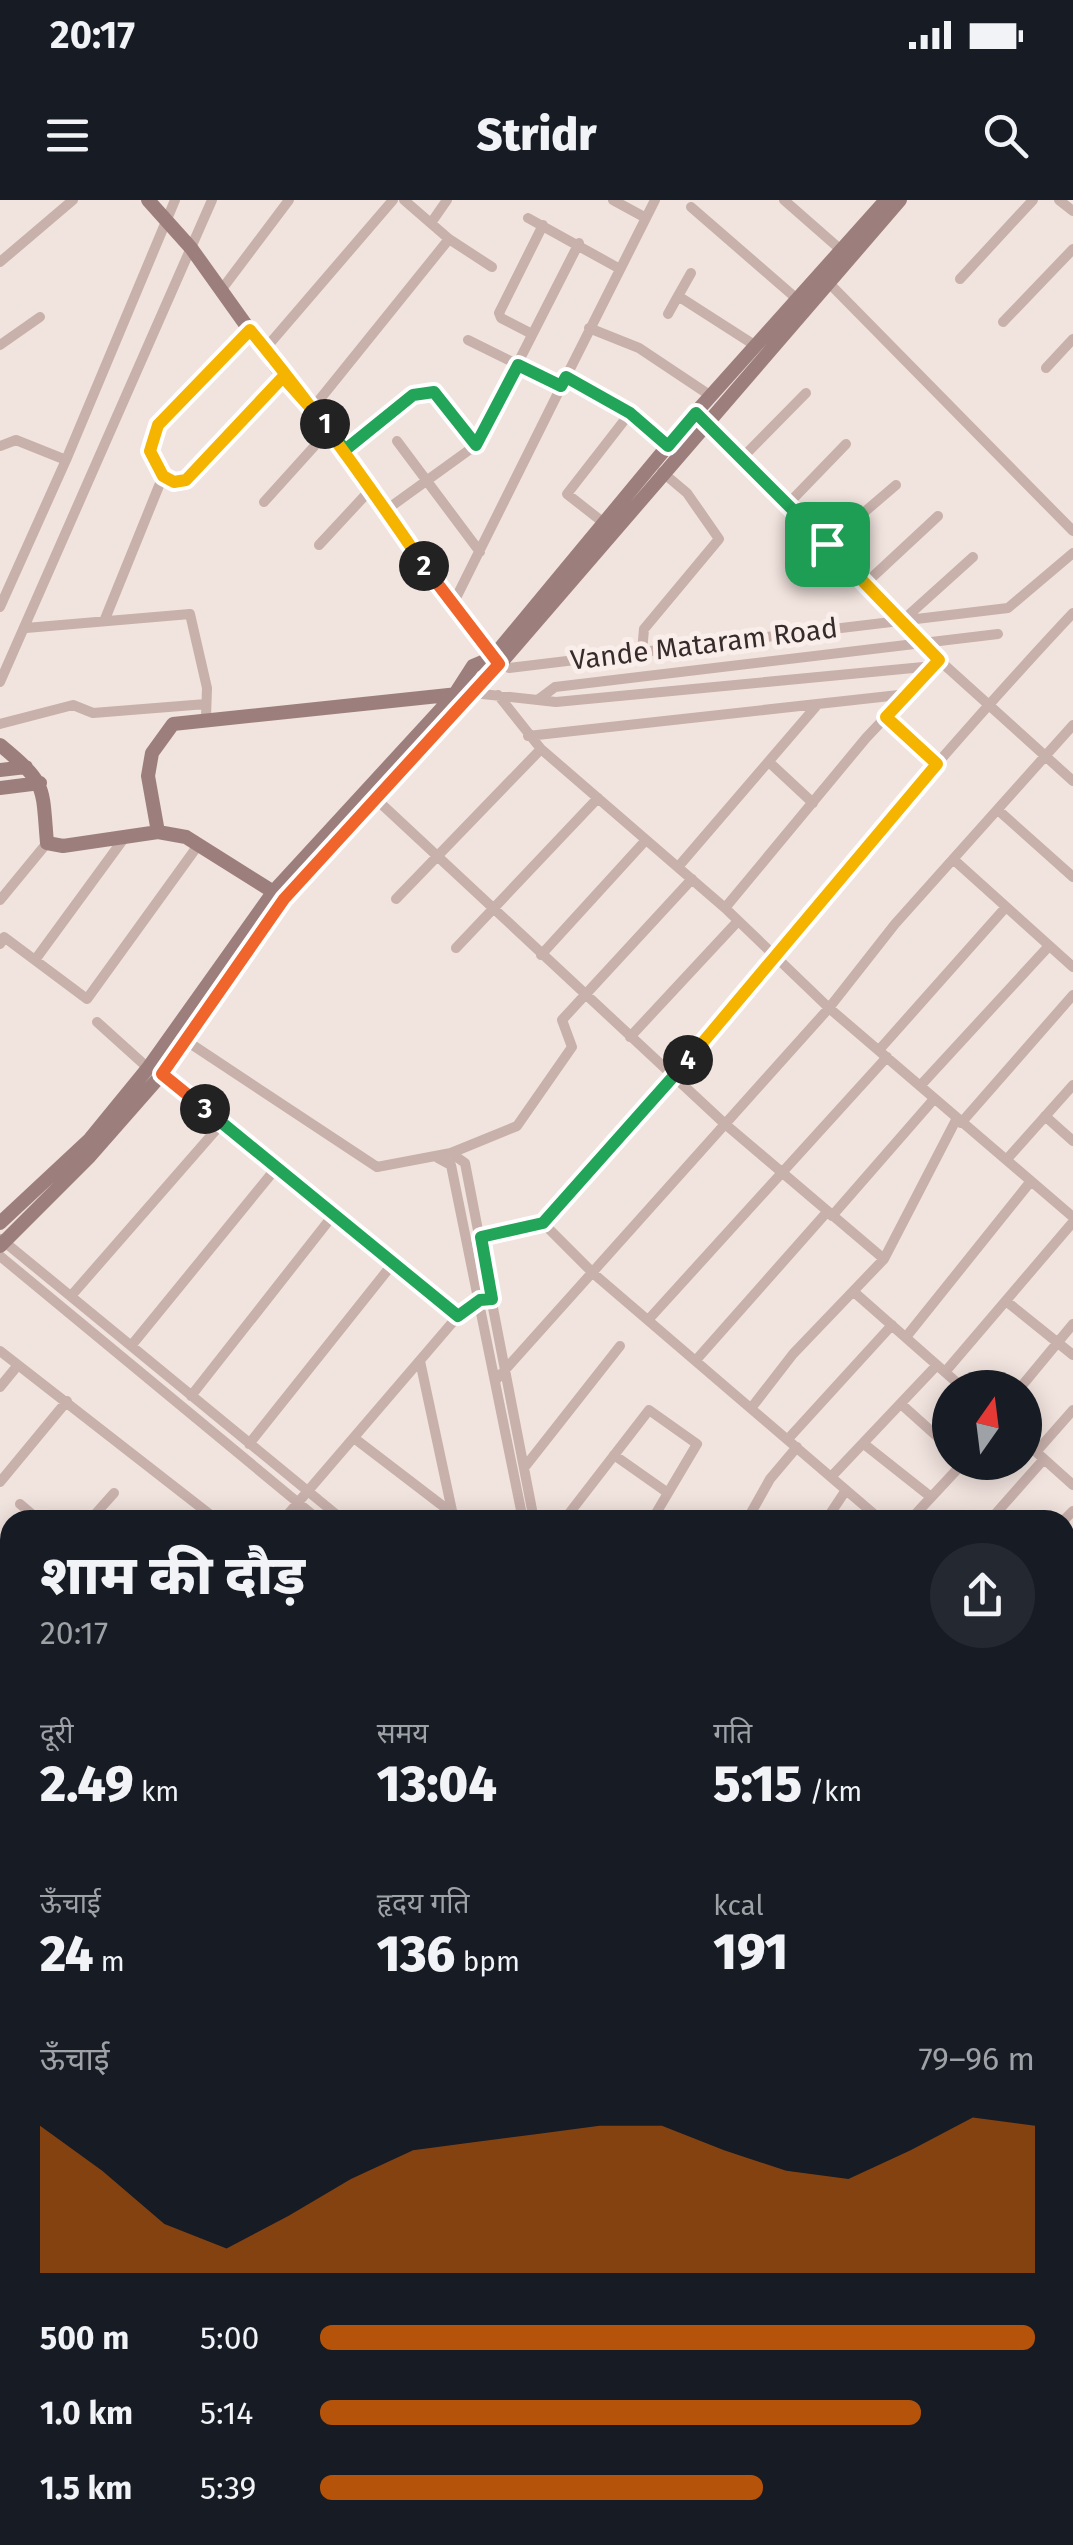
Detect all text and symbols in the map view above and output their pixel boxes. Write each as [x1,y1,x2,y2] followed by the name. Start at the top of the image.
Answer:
[50,12,135,58] text: 20:17
[40,108,95,163] icon: menu
[477,108,596,162] text: Stridr
[978,108,1033,163] icon: search
[300,399,350,449] pin: 1
[319,407,332,440] text: 1
[785,502,870,587] pin
[800,517,855,572] icon: arrive
[399,541,449,591] pin: 2
[417,549,431,582] text: 2
[569,611,839,677] street label: Vande Mataram Road
[663,1035,713,1085] pin: 4
[680,1043,696,1076] text: 4
[180,1084,230,1134] pin: 3
[198,1092,212,1125] text: 3
[932,1370,1042,1480] north arrow
[932,1370,1042,1480] map controls
[40,1543,305,1609] text: शाम की दौड़
[930,1543,1035,1648] button: share
[40,1614,108,1652] text: 20:17
[40,1717,74,1750] text: दूरी
[377,1717,429,1750] text: समय
[713,1717,752,1750] text: गति
[40,1754,134,1814] text: 2.49
[377,1754,497,1814] text: 13:04
[713,1754,802,1814] text: 5:15
[134,1775,179,1808] text: km
[802,1775,862,1808] text: /km
[40,1887,101,1920] text: ऊँचाई
[377,1887,470,1920] text: हृदय गति
[713,1889,764,1922] text: kcal
[713,1922,788,1982] text: 191
[40,1924,93,1984] text: 24
[377,1924,455,1984] text: 136
[93,1945,125,1978] text: m
[455,1945,520,1978] text: bpm
[40,2040,109,2078] text: ऊँचाई
[918,2040,1035,2078] text: 79–96 m
[40,2319,129,2357] text: 500 m
[200,2319,259,2357] text: 5:00
[40,2394,133,2432] text: 1.0 km
[200,2394,253,2432] text: 5:14
[40,2469,132,2507] text: 1.5 km
[200,2469,256,2507] text: 5:39

